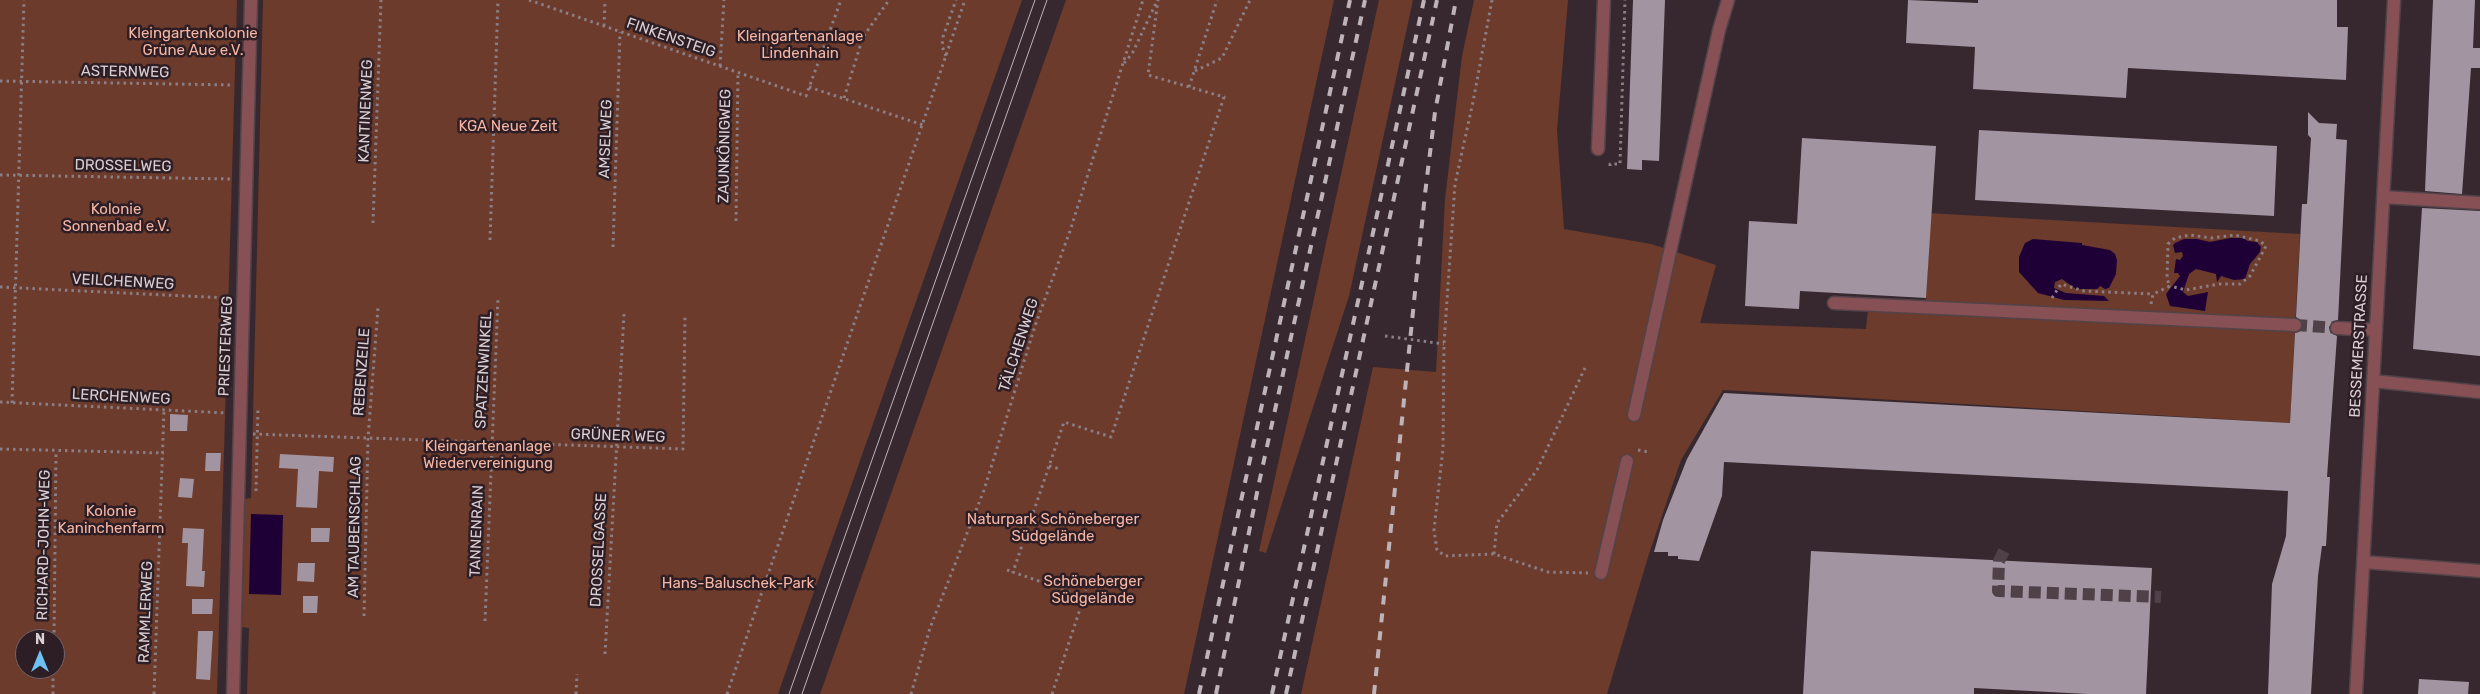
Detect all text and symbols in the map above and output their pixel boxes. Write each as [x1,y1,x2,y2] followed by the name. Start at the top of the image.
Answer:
[624,14,718,62] street label: FINKENSTEIG
[128,25,258,60] park label: Kleingartenkolonie Grüne Aue e.V.
[737,28,863,63] park label: Kleingartenanlage Lindenhain
[355,59,377,163] street label: KANTINENWEG
[81,62,169,82] street label: ASTERNWEG
[715,89,735,203] street label: ZAUNKÖNIGWEG
[596,99,616,179] street label: AMSELWEG
[459,118,557,136] park label: KGA Neue Zeit
[74,156,172,176] street label: DROSSELWEG
[62,201,170,236] park label: Kolonie Sonnenbad e.V.
[71,270,175,294] street label: VEILCHENWEG
[2346,274,2372,418] street label: BESSEMERSTRASSE
[215,295,237,397] street label: PRIESTERWEG
[995,296,1043,394] street label: TÄLCHENWEG
[472,311,496,429] street label: SPATZENWINKEL
[350,327,374,417] street label: REBENZEILE
[71,385,171,409] street label: LERCHENWEG
[570,425,666,447] street label: GRÜNER WEG
[423,438,553,473] park label: Kleingartenanlage Wiedervereinigung
[345,456,365,598] street label: AM TAUBENSCHLAG
[34,469,54,621] street label: RICHARD-JOHN-WEG
[466,485,488,577] street label: TANNENRAIN
[587,493,611,607] street label: DROSSELGASSE
[58,503,164,538] park label: Kolonie Kaninchenfarm
[967,511,1139,546] park label: Naturpark Schöneberger Südgelände
[135,561,157,663] street label: RAMMLERWEG
[1044,573,1142,608] park label: Schöneberger Südgelände
[662,575,814,593] park label: Hans-Baluschek-Park
[15,629,65,679] north arrow
[35,631,45,648] text: N

